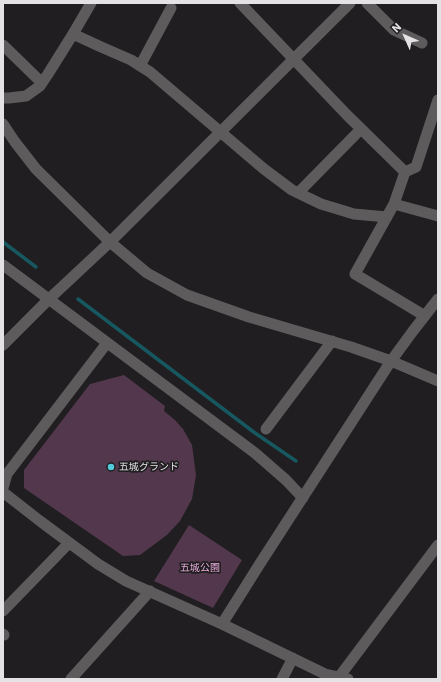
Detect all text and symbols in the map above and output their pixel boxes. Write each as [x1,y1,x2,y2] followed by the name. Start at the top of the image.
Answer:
[385,16,425,56] north arrow
[389,20,404,35] text: N
[119,461,179,473] place label: 五城グランド
[106,462,116,472] marker: 五城グランド
[180,562,220,574] park label: 五城公園

